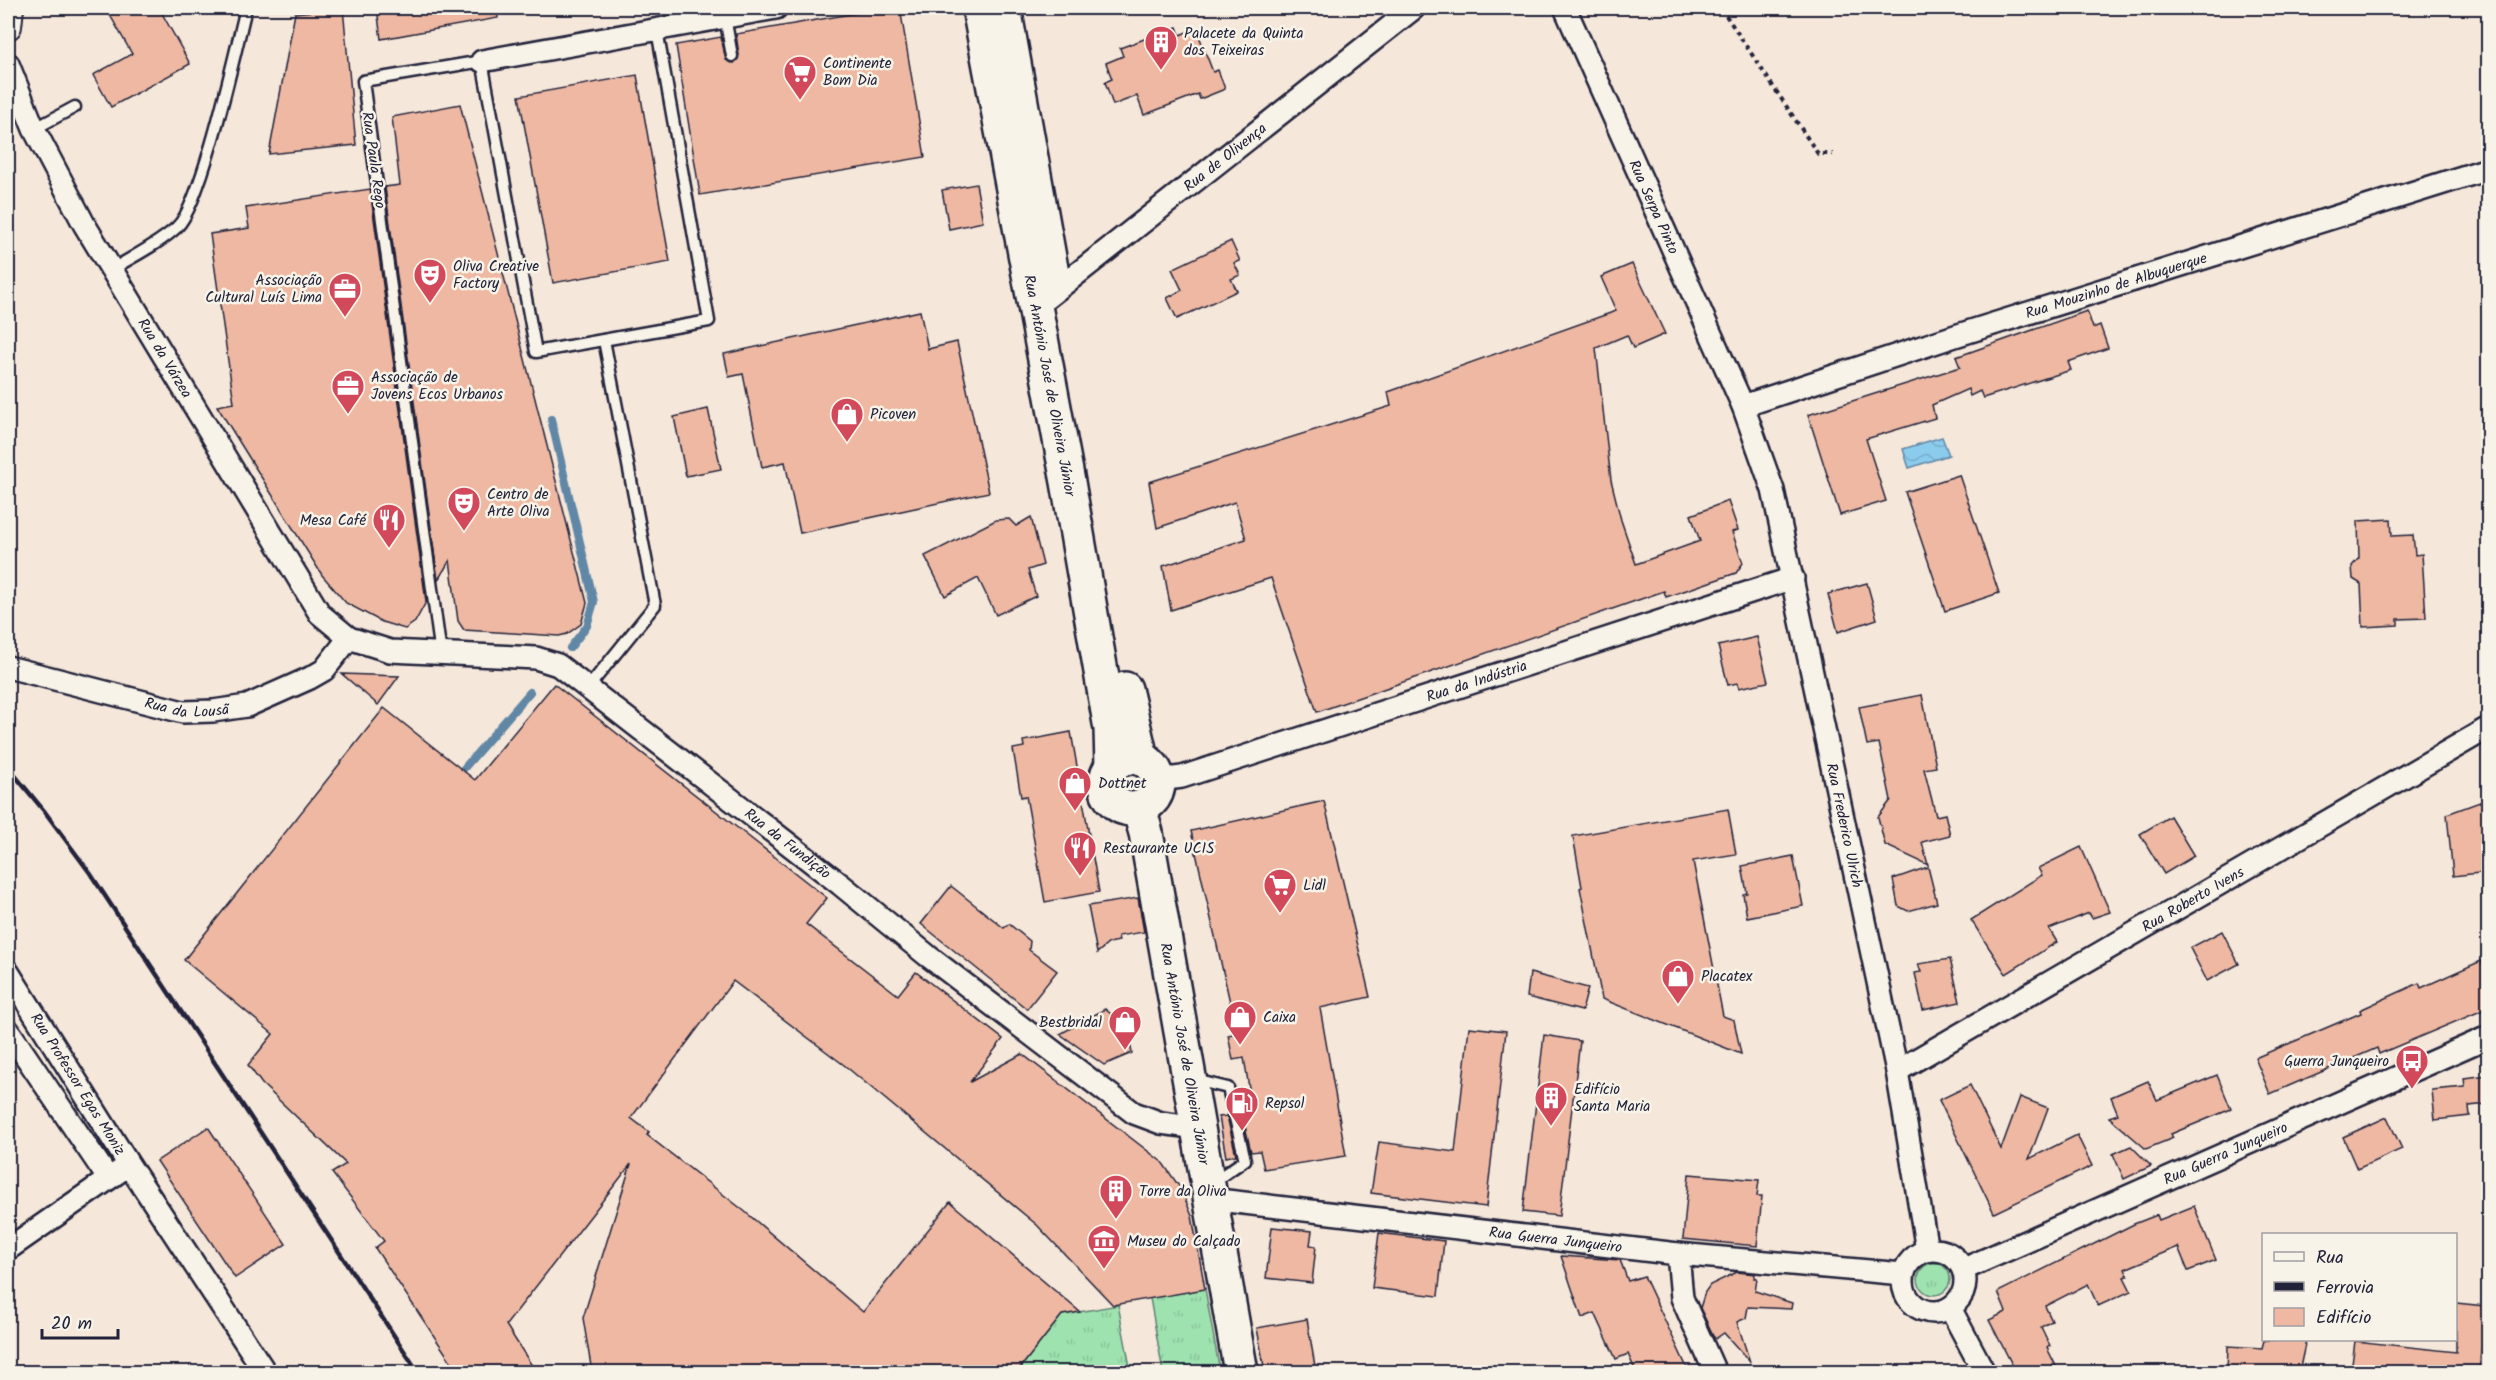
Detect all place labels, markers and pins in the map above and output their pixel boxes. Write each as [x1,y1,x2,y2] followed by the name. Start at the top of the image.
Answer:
[1184,22,1304,63] place label: Palacete da Quinta dos Teixeiras
[1143,24,1179,71] building icon: Palacete da Quinta dos Teixeiras
[823,52,892,93] place label: Continente Bom Dia
[782,54,818,101] supermarket icon: Continente Bom Dia
[453,255,539,296] place label: Oliva Creative Factory
[412,257,448,304] theatre icon: Oliva Creative Factory
[205,269,322,310] place label: Associação Cultural Luís Lima
[327,271,363,318] office icon: Associação Cultural Luís Lima
[371,366,504,407] place label: Associação de Jovens Ecos Urbanos
[330,368,366,415] office icon: Associação de Jovens Ecos Urbanos
[829,396,865,443] shop icon: Picoven
[870,403,916,427] place label: Picoven
[487,483,549,524] place label: Centro de Arte Oliva
[446,485,482,532] theatre icon: Centro de Arte Oliva
[371,502,407,549] restaurant icon: Mesa Café
[300,509,367,533] place label: Mesa Café
[1057,765,1093,812] shop icon: Dottnet
[1098,772,1147,796] place label: Dottnet
[1062,830,1098,877] restaurant icon: Restaurante UCIS
[1103,837,1214,861] place label: Restaurante UCIS
[1262,867,1298,914] supermarket icon: Lidl
[1303,874,1326,898] place label: Lidl
[1660,958,1696,1005] shop icon: Placatex
[1701,965,1753,989] place label: Placatex
[1222,999,1258,1046] shop icon: Caixa
[1107,1004,1143,1051] shop icon: Bestbridal
[1263,1006,1296,1030] place label: Caixa
[1039,1011,1102,1035] place label: Bestbridal
[2394,1043,2430,1090] bus stop icon: Guerra Junqueiro
[2284,1050,2389,1074] place label: Guerra Junqueiro
[1574,1078,1650,1119] place label: Edifício Santa Maria
[1533,1080,1569,1127] building icon: Edifício Santa Maria
[1224,1085,1260,1132] fuel station icon: Repsol
[1265,1092,1305,1116] place label: Repsol
[1098,1173,1134,1220] building icon: Torre da Oliva
[1139,1180,1227,1204] place label: Torre da Oliva
[1086,1223,1122,1270] museum icon: Museu do Calçado
[1127,1230,1241,1254] place label: Museu do Calçado

